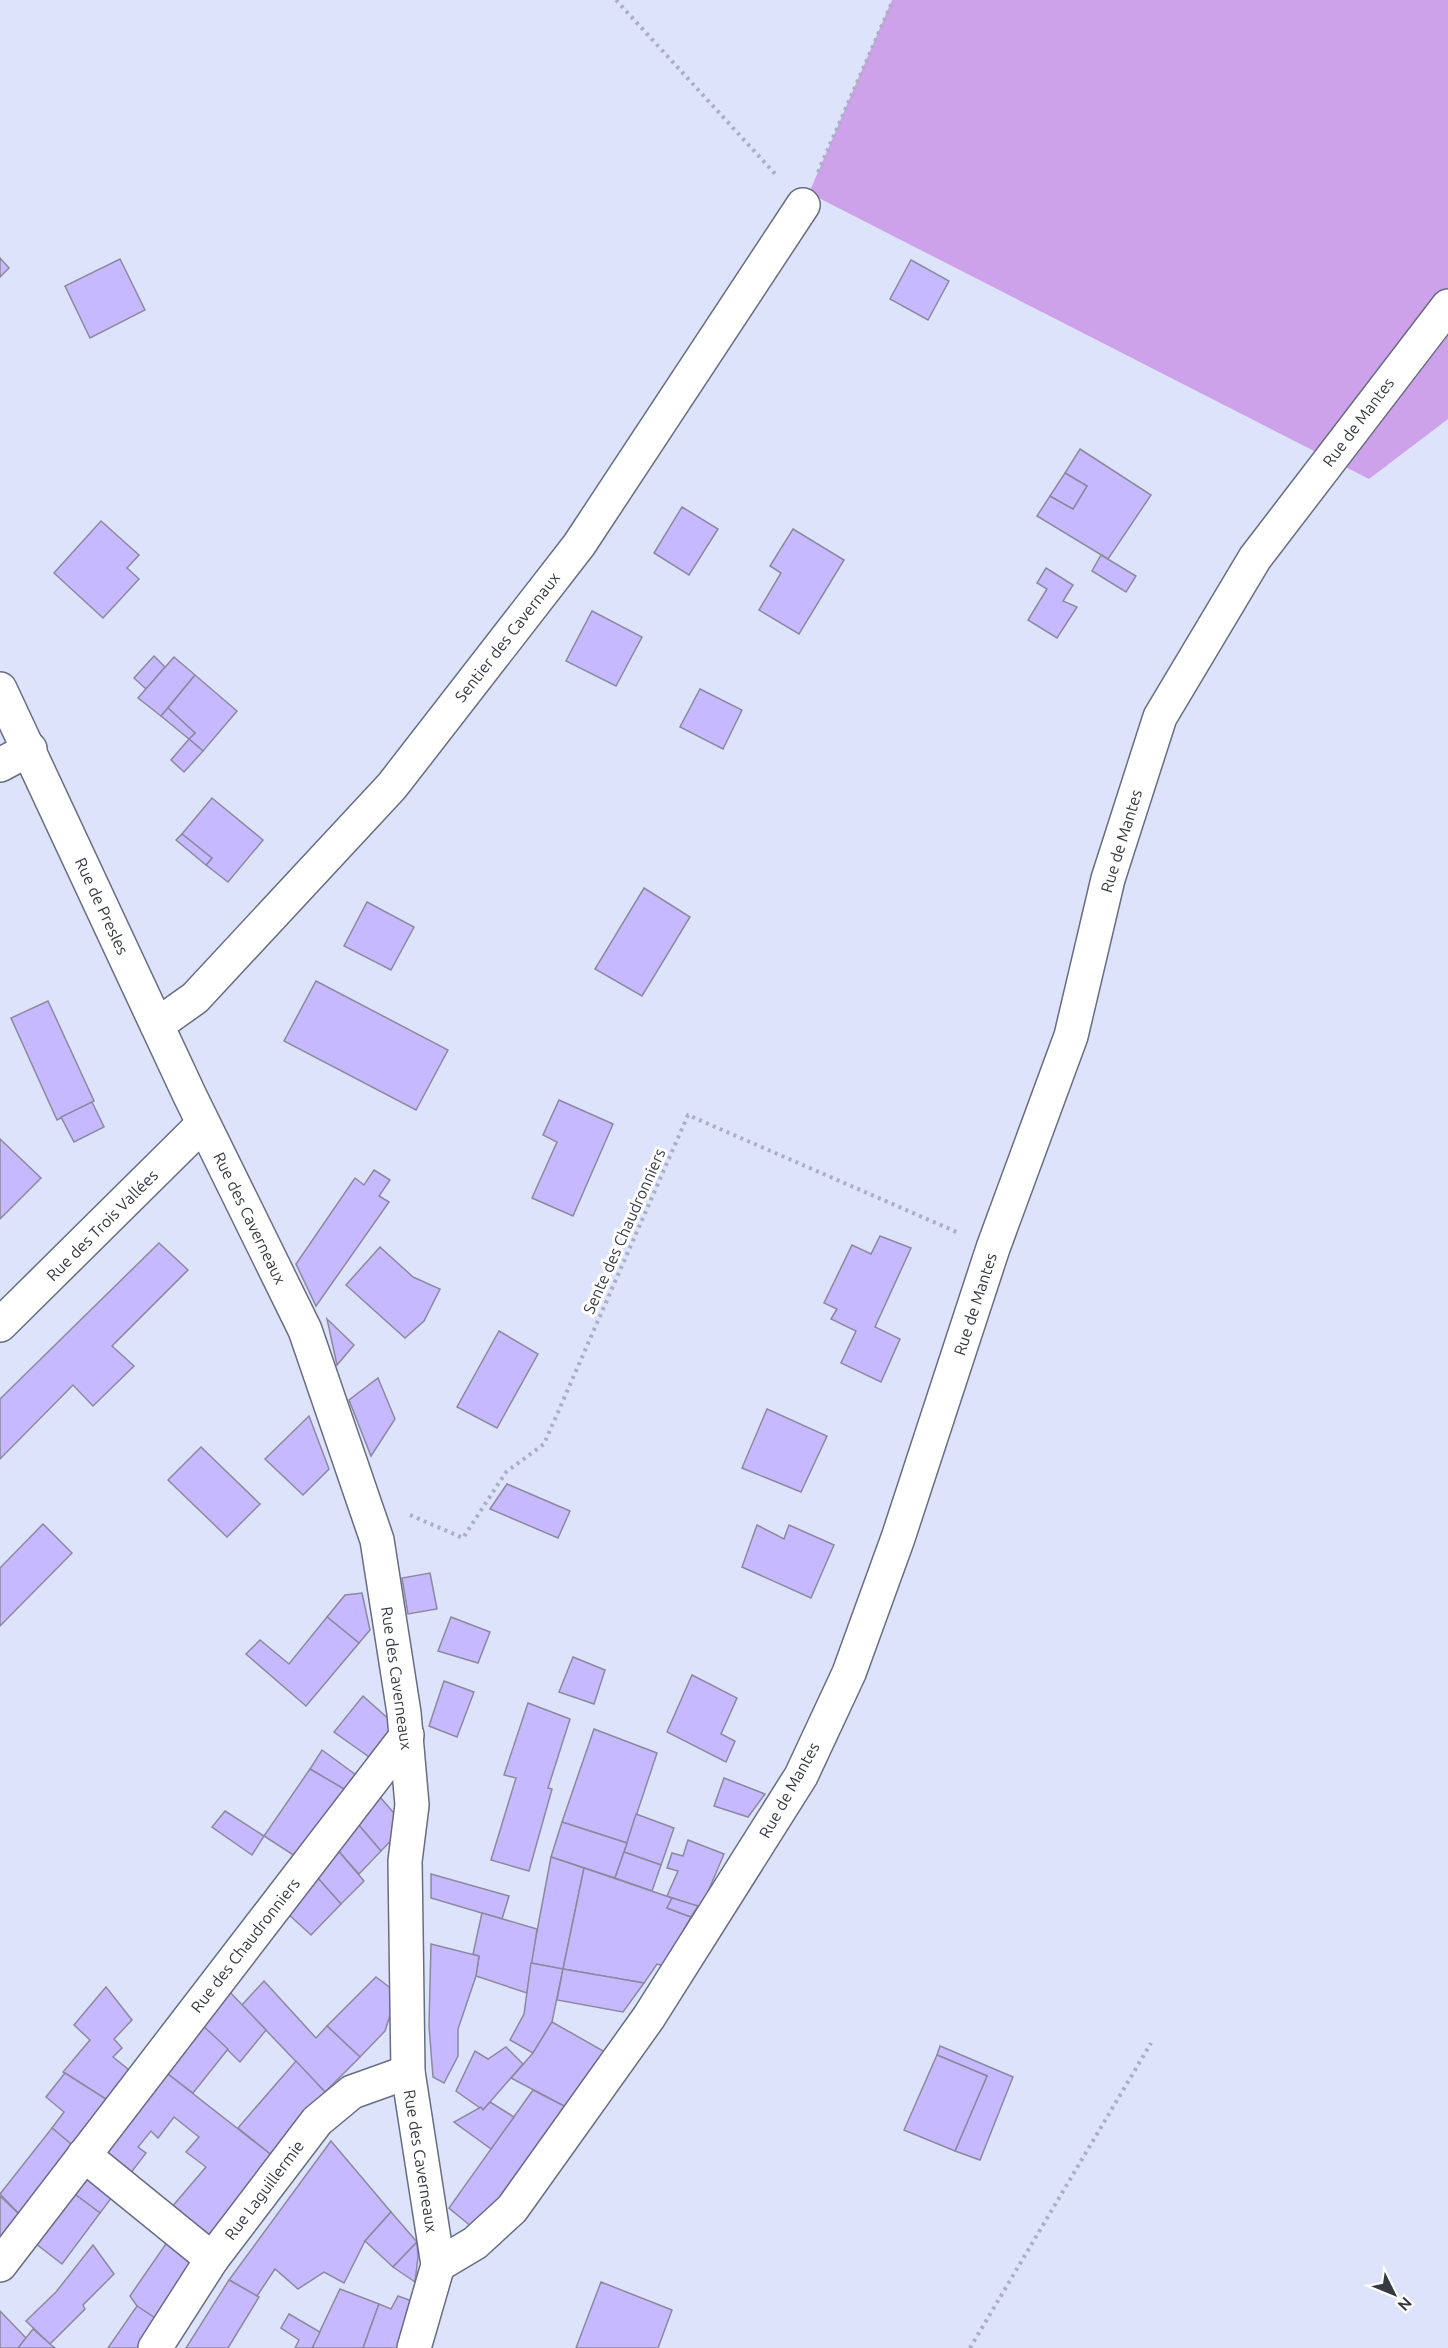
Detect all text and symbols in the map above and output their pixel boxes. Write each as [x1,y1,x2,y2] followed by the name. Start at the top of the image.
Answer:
[1319,374,1397,470] street label: Rue de Mantes
[451,569,563,705] street label: Sentier des Cavernaux
[1097,787,1145,895] street label: Rue de Mantes
[72,855,132,957] street label: Rue de Presles
[579,1146,669,1316] street label: Sente des Chaudronniers
[210,1149,290,1287] street label: Rue des Caverneaux
[43,1166,161,1284] street label: Rue des Trois Vallées
[950,1250,1000,1358] street label: Rue de Mantes
[378,1605,416,1751] street label: Rue des Caverneaux
[755,1739,823,1841] street label: Rue de Mantes
[187,1874,303,2016] street label: Rue des Chaudronniers
[401,2088,441,2234] street label: Rue des Caverneaux
[221,2137,307,2243] street label: Rue Laguillermie
[1364,2264,1424,2324] north arrow
[1394,2294,1416,2315] text: N

